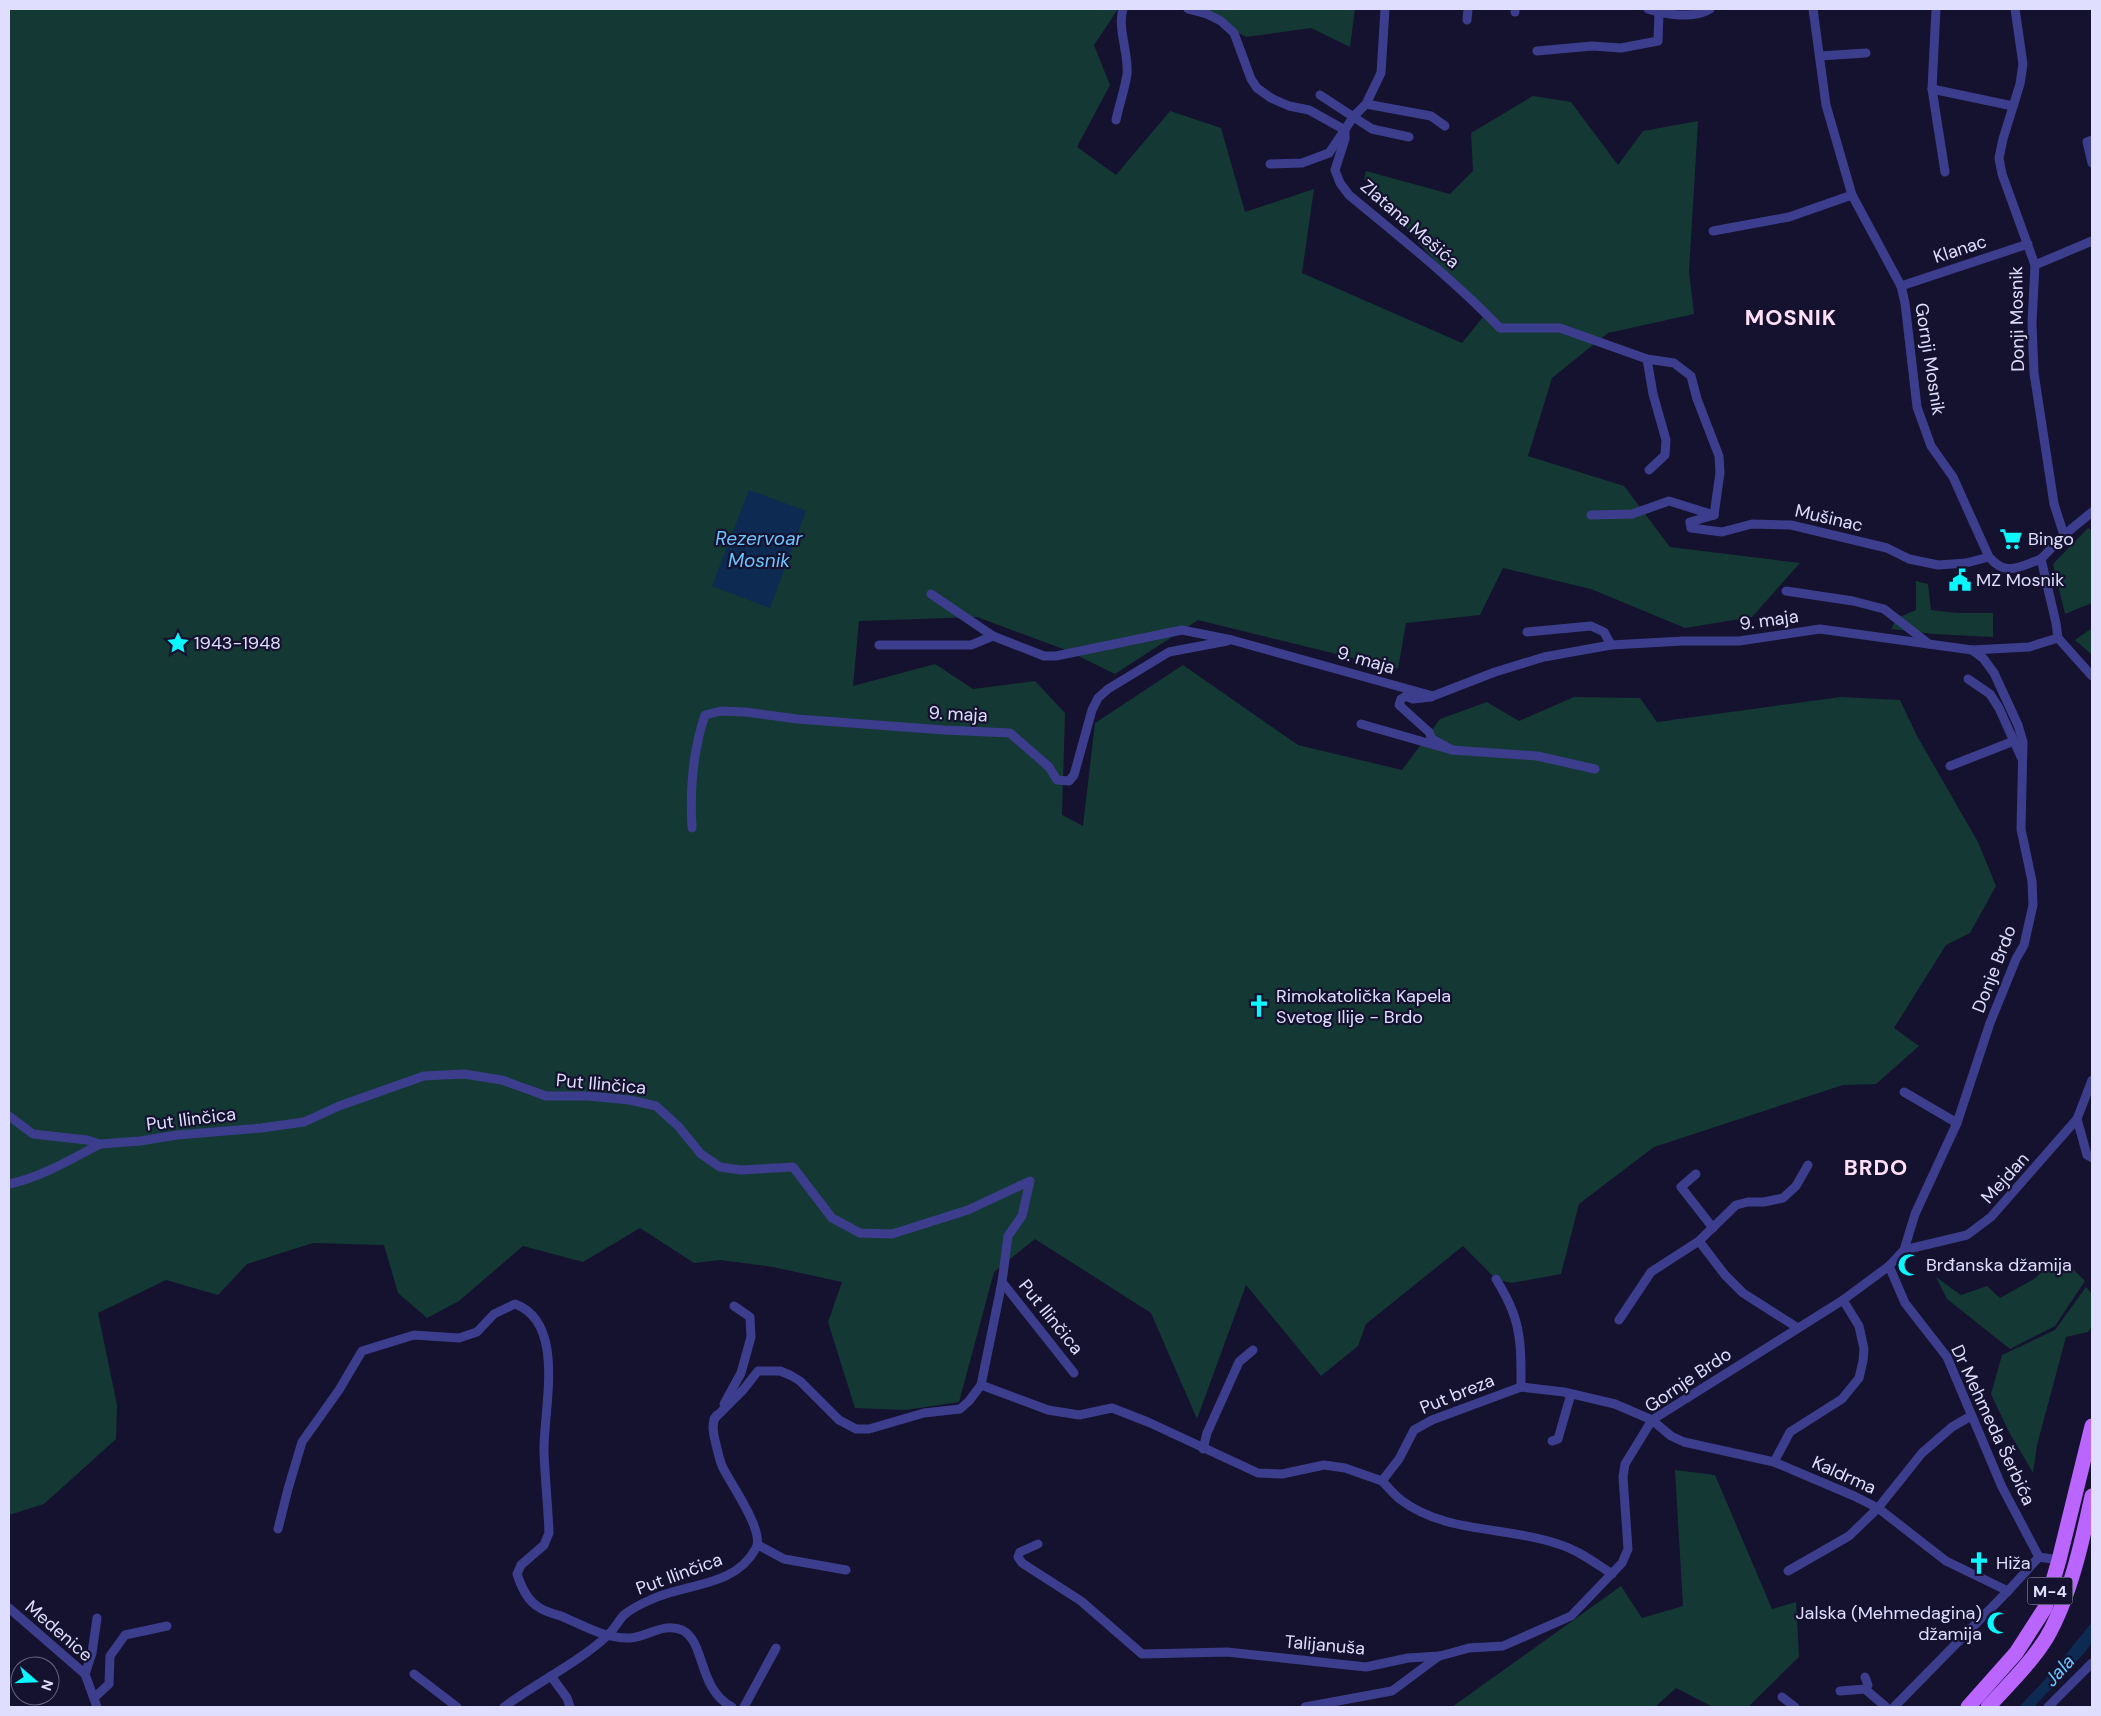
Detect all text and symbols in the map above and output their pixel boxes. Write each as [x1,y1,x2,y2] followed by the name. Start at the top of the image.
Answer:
[1355,174,1465,274] street label: Zlatana Mešića
[1930,229,1990,269] street label: Klanac
[2004,266,2030,372] street label: Donji Mosnik
[1909,301,1951,417] street label: Gornji Mosnik
[1745,303,1837,332] district label: MOSNIK
[1793,499,1865,537] street label: Mušinac
[715,526,804,573] water label: Rezervoar Mosnik
[1998,526,2024,552] supermarket icon: Bingo
[2028,527,2074,551] place label: Bingo
[1947,567,1973,593] public building icon: MZ Mosnik
[1976,568,2064,592] place label: MZ Mosnik
[1738,604,1800,636] street label: 9. maja
[165,630,191,656] place icon: 1943-1948
[194,631,281,655] place label: 1943-1948
[1334,640,1398,680] street label: 9. maja
[928,700,988,728] street label: 9. maja
[1966,922,2022,1016] street label: Donje Brdo
[1276,984,1451,1029] place label: Rimokatolička Kapela Svetog Ilije - Brdo
[1246,993,1272,1019] church icon: Rimokatolička Kapela Svetog Ilije - Brdo
[555,1068,647,1100] street label: Put Ilinčica
[145,1102,237,1136] street label: Put Ilinčica
[1976,1147,2034,1209] street label: Mejdan
[1844,1153,1908,1182] district label: BRDO
[1896,1252,1922,1278] mosque icon: Brđanska džamija
[1926,1253,2072,1277] place label: Brđanska džamija
[1013,1274,1089,1360] street label: Put Ilinčica
[1945,1341,2041,1509] street label: Dr Mehmeda Šerbića
[1640,1342,1736,1418] street label: Gornje Brdo
[1416,1368,1498,1420] street label: Put breza
[1808,1450,1880,1500] street label: Kaldrma
[633,1547,725,1601] street label: Put Ilinčica
[1966,1550,1992,1576] church icon: Hiža
[1996,1551,2031,1575] place label: Hiža
[2028,1578,2072,1604] road number: M-4
[20,1595,98,1667] street label: Medenice
[1796,1601,1982,1646] place label: Jalska (Mehmedagina) džamija
[1985,1610,2011,1636] mosque icon: Jalska (Mehmedagina) džamija
[1284,1630,1366,1660] street label: Talijanuša
[2039,1649,2080,1692] water label: Jala
[10,1656,60,1706] north arrow
[37,1677,57,1693] text: N

